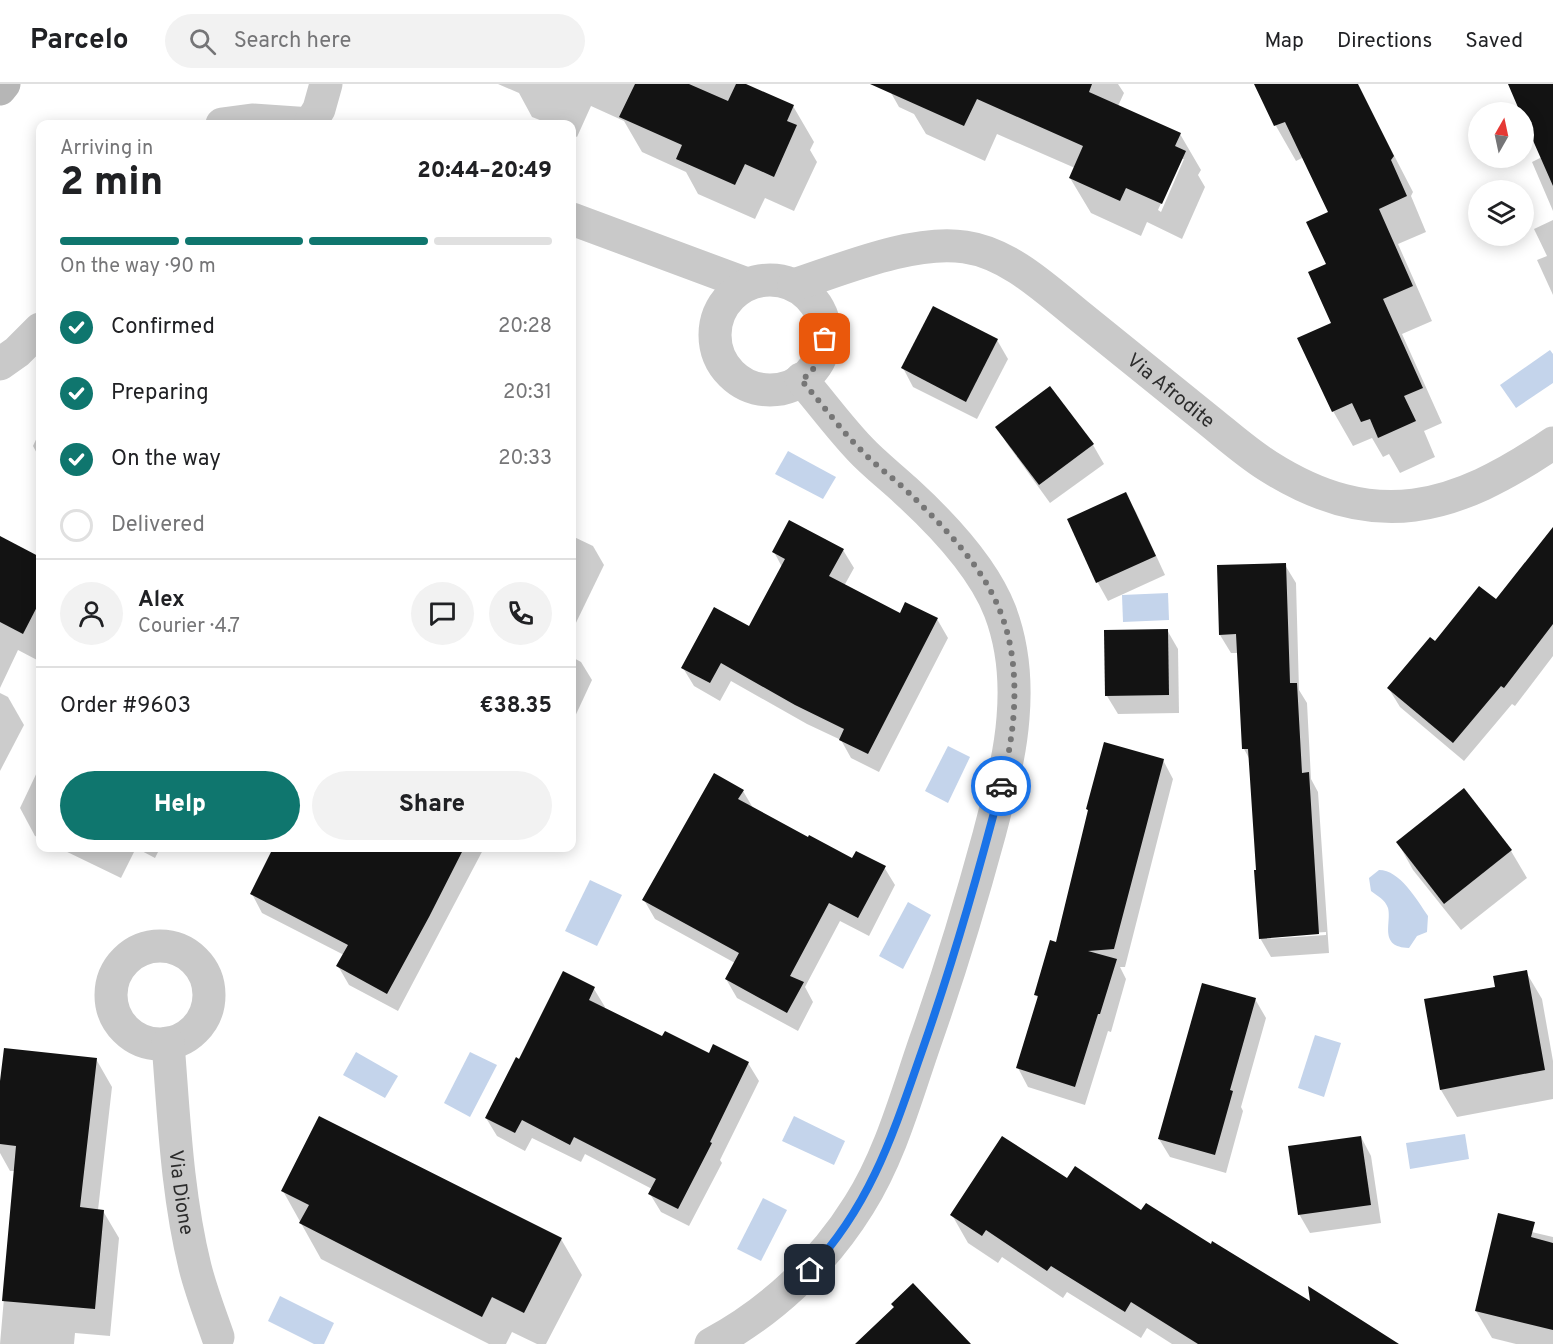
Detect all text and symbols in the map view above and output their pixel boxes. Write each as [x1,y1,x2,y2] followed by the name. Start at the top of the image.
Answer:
[165,14,585,68] search box
[30,23,129,59] text: Parcelo
[186,25,219,58] icon: search
[234,28,351,55] text: Search here
[1264,28,1304,55] text: Map
[1337,28,1432,55] text: Directions
[1465,28,1523,55] text: Saved
[1468,102,1534,168] north arrow
[1468,102,1534,246] map controls
[60,136,153,162] text: Arriving in
[417,158,552,185] text: 20:44–20:49
[60,160,163,209] text: 2 min
[1468,180,1534,246] button: layers
[60,254,216,280] text: On the way · 90 m
[60,311,93,344] icon: check
[799,313,850,364] pin
[111,314,215,341] text: Confirmed
[498,314,552,340] text: 20:28
[808,322,841,355] icon: bag
[1121,348,1219,435] street label: Via Afrodite
[60,377,93,410] icon: check
[111,380,209,407] text: Preparing
[503,380,552,406] text: 20:31
[60,443,93,476] icon: check
[111,446,221,473] text: On the way
[498,446,552,472] text: 20:33
[111,512,205,539] text: Delivered
[60,582,123,645] button: person
[411,582,474,645] button: chat
[489,582,552,645] button: phone
[138,587,185,614] text: Alex
[138,614,240,640] text: Courier · 4.7
[60,693,191,720] text: Order #9603
[480,693,552,720] text: €38.35
[971,756,1031,816] courier
[985,770,1018,803] icon: car
[60,771,300,840] button: Help
[312,771,552,840] button: Share
[161,1149,199,1237] street label: Via Dione
[784,1244,835,1295] pin
[793,1253,826,1286] icon: home

